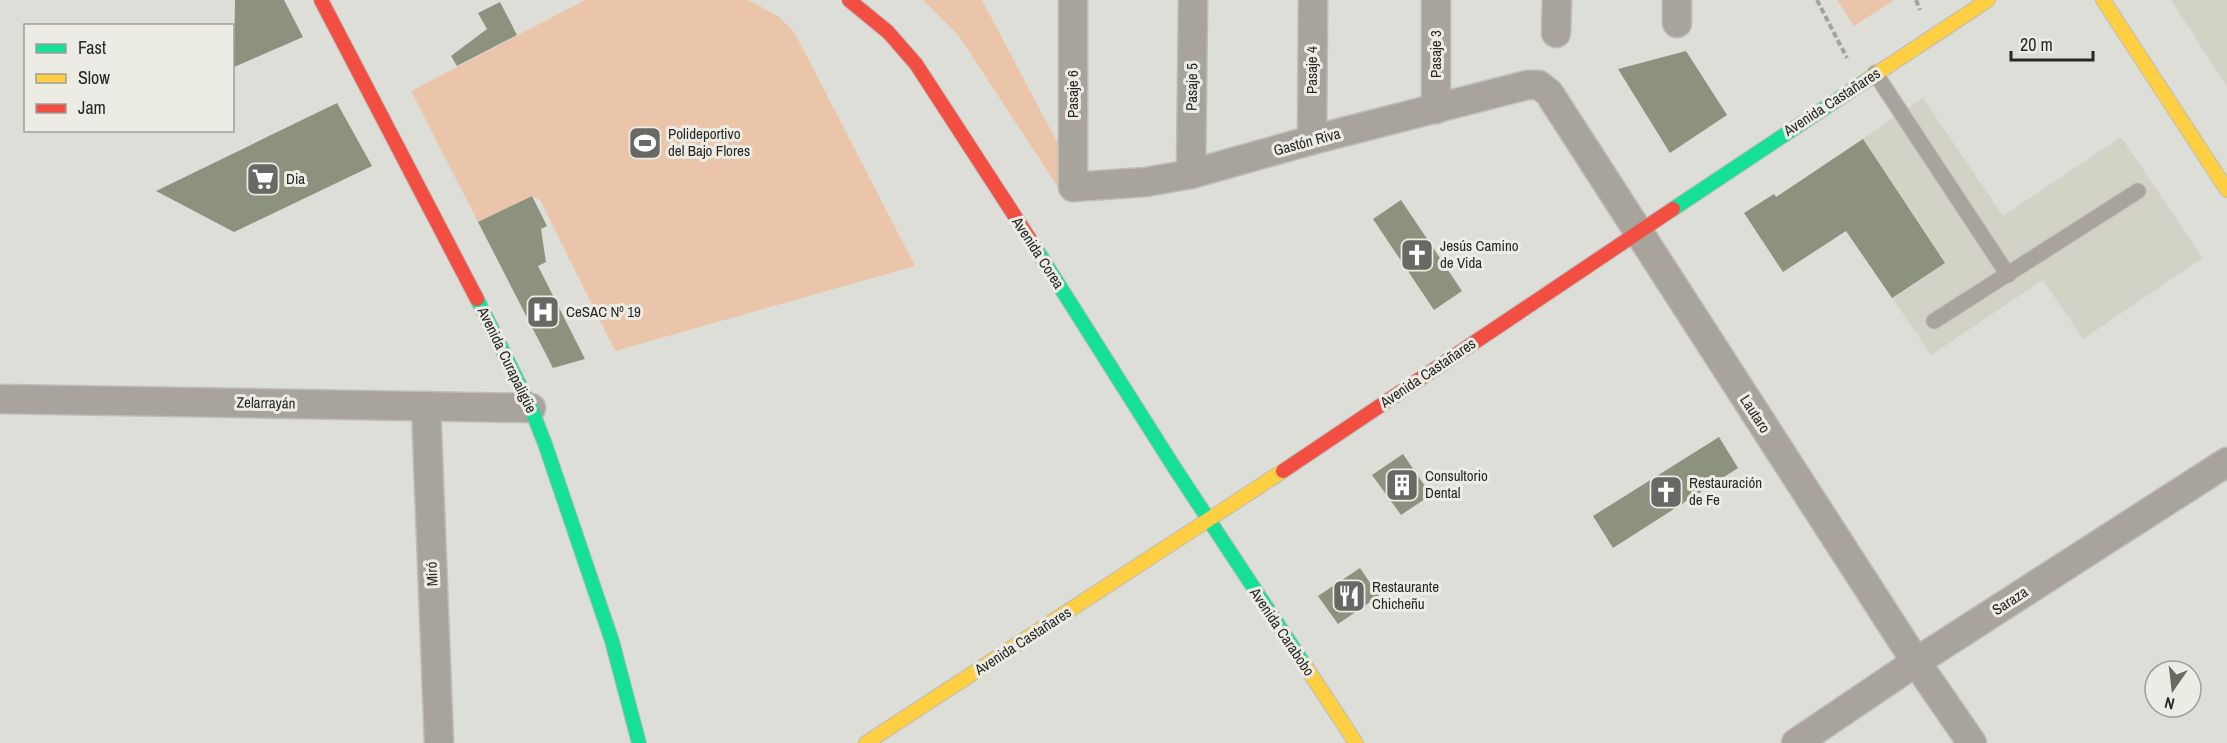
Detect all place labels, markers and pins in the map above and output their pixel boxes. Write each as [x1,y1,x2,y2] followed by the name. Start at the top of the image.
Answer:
[668,123,750,161] place label: Polideportivo del Bajo Flores
[627,125,663,161] sports icon: Polideportivo del Bajo Flores
[245,161,281,197] supermarket icon: Dia
[286,168,305,189] place label: Dia
[1440,235,1519,273] place label: Jesús Camino de Vida
[1399,237,1435,273] church icon: Jesús Camino de Vida
[525,294,561,330] hospital icon: CeSAC Nº 19
[566,301,641,322] place label: CeSAC Nº 19
[1425,465,1488,503] place label: Consultorio Dental
[1384,467,1420,503] building icon: Consultorio Dental
[1689,472,1762,510] place label: Restauración de Fe
[1648,474,1684,510] church icon: Restauración de Fe
[1372,576,1439,614] place label: Restaurante Chicheñu
[1331,578,1367,614] restaurant icon: Restaurante Chicheñu

